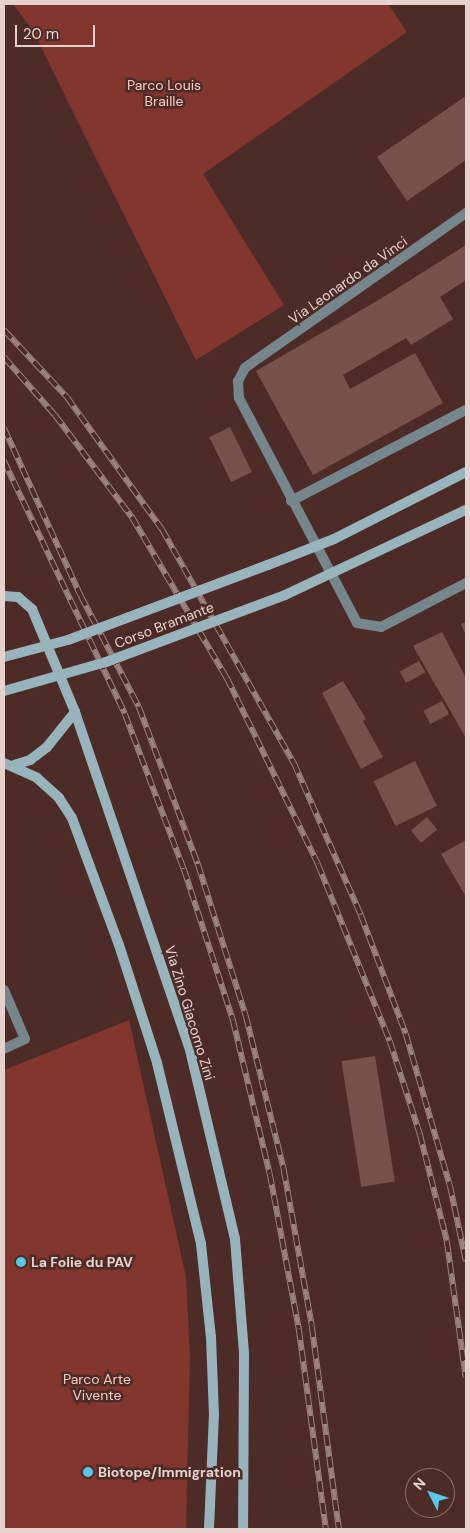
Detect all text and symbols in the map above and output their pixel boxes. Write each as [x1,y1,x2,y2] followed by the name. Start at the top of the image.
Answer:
[18,15,98,47] scale bar
[23,24,59,44] text: 20 m
[127,77,201,110] park label: Parco Louis Braille
[285,233,411,327] street label: Via Leonardo da Vinci
[112,598,216,652] street label: Corso Bramante
[162,944,218,1082] street label: Via Zino Giacomo Zini
[31,1254,133,1270] place label: La Folie du PAV
[15,1256,27,1268] marker: La Folie du PAV
[63,1371,131,1404] park label: Parco Arte Vivente
[98,1464,241,1480] place label: Biotope/Immigration
[82,1466,94,1478] marker: Biotope/Immigration
[405,1468,455,1518] north arrow
[409,1474,430,1494] text: N

